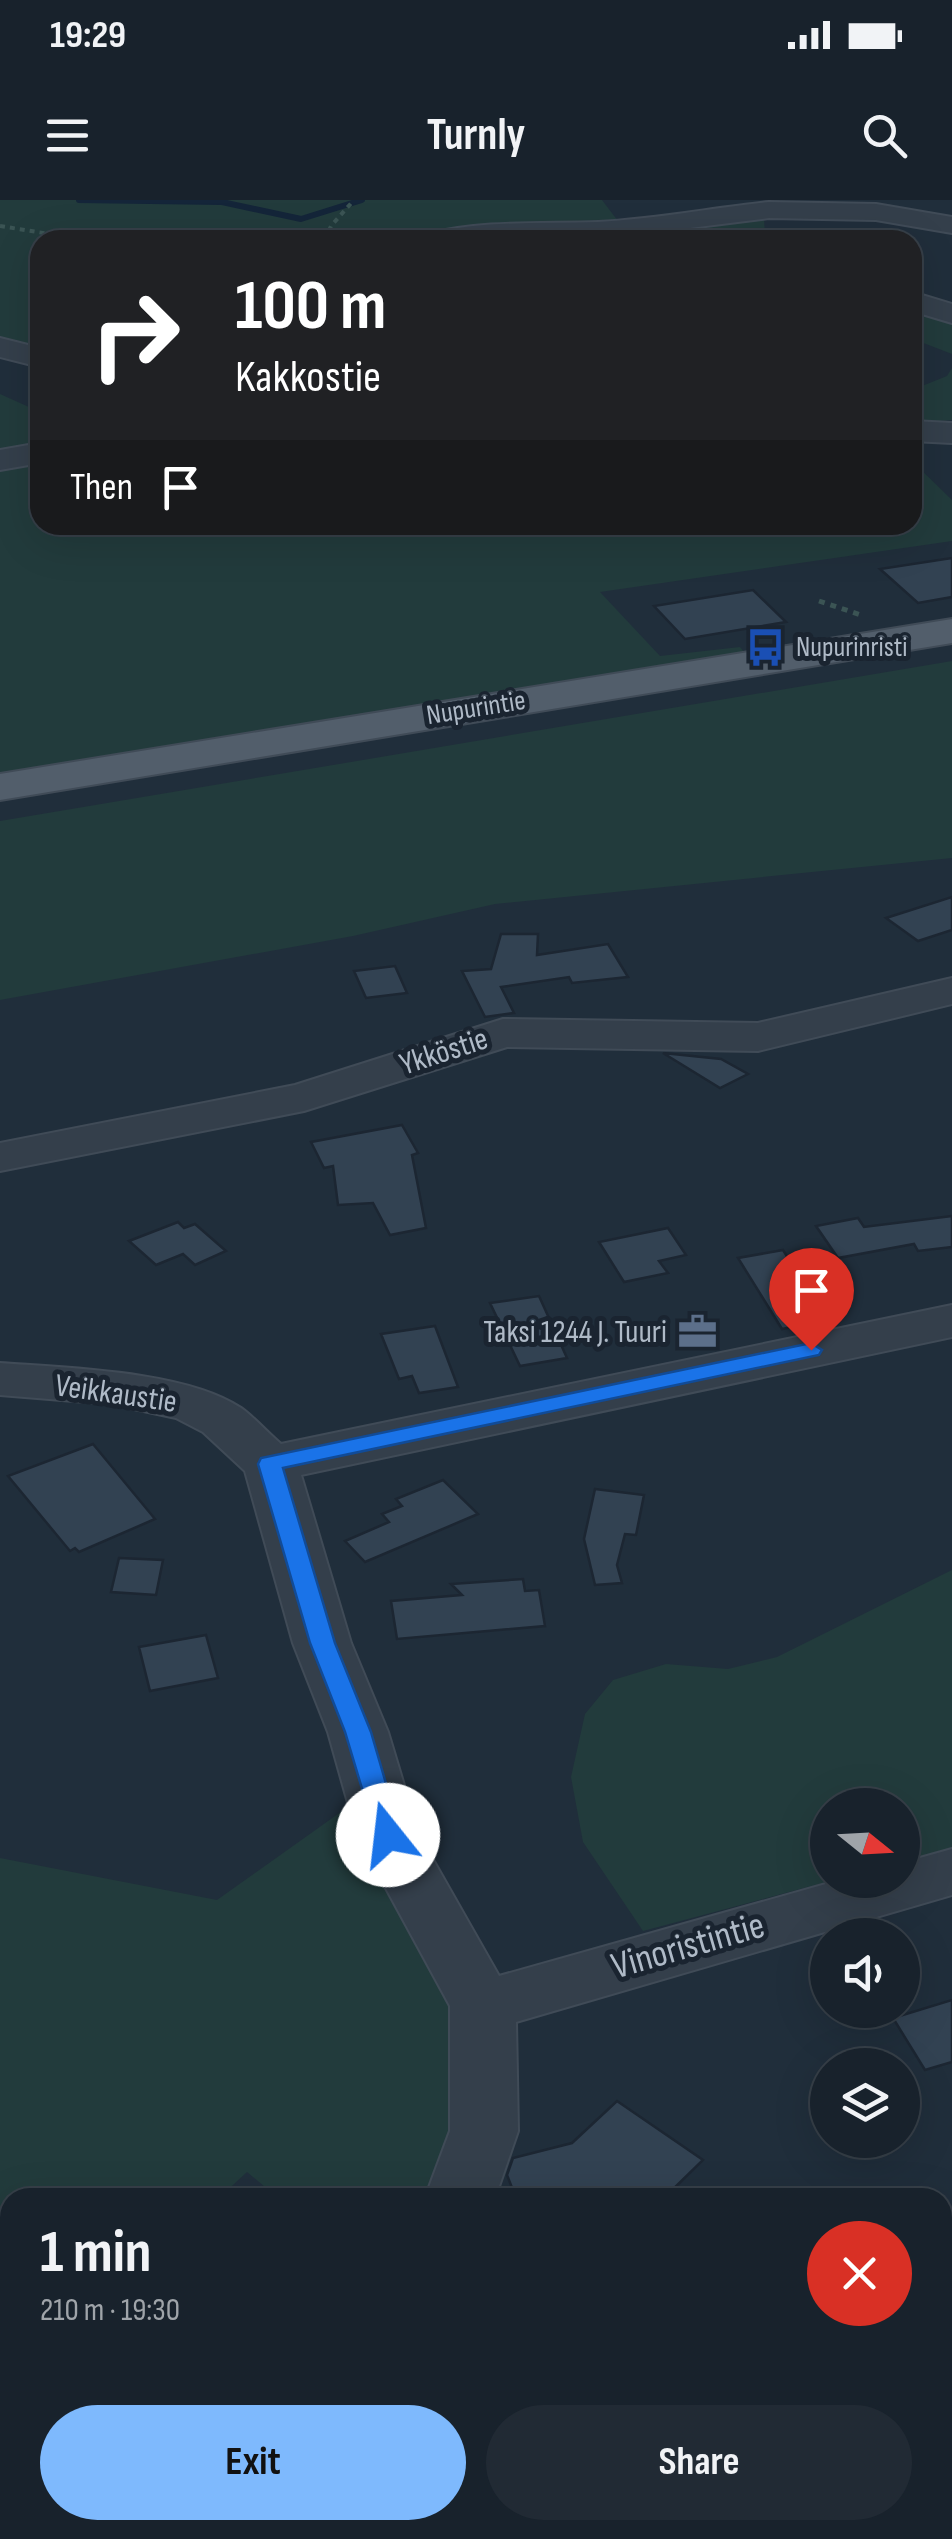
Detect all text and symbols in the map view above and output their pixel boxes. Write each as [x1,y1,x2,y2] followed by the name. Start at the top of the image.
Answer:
[50,13,126,58] text: 19:29
[40,108,95,163] icon: menu
[427,108,525,163] text: Turnly
[857,108,912,163] icon: search
[235,265,386,349] text: 100 m
[70,270,200,400] icon: right
[235,350,381,405] text: Kakkostie
[153,460,208,515] icon: arrive
[70,465,133,510] text: Then
[745,626,787,668] bus stop icon: Nupurinristi
[796,631,908,664] place label: Nupurinristi
[424,684,528,732] street label: Nupurintie
[395,1020,493,1084] street label: Ykköstie
[769,1248,854,1351] pin
[784,1263,839,1318] icon: arrive
[676,1311,718,1353] office icon: Taksi 1244 J. Tuuri
[483,1313,667,1352] place label: Taksi 1244 J. Tuuri
[53,1366,179,1422] street label: Veikkaustie
[336,1783,440,1887] position arrow
[810,1788,920,1898] north arrow
[810,1788,920,2158] map controls
[606,1903,770,1989] street label: Vinoristintie
[810,1918,920,2028] button: sound
[810,2048,920,2158] button: layers
[40,2217,152,2289] text: 1 min
[807,2221,912,2326] button: close
[40,2291,180,2330] text: 210 m · 19:30
[40,2405,466,2520] button: Exit
[486,2405,912,2520] button: Share

